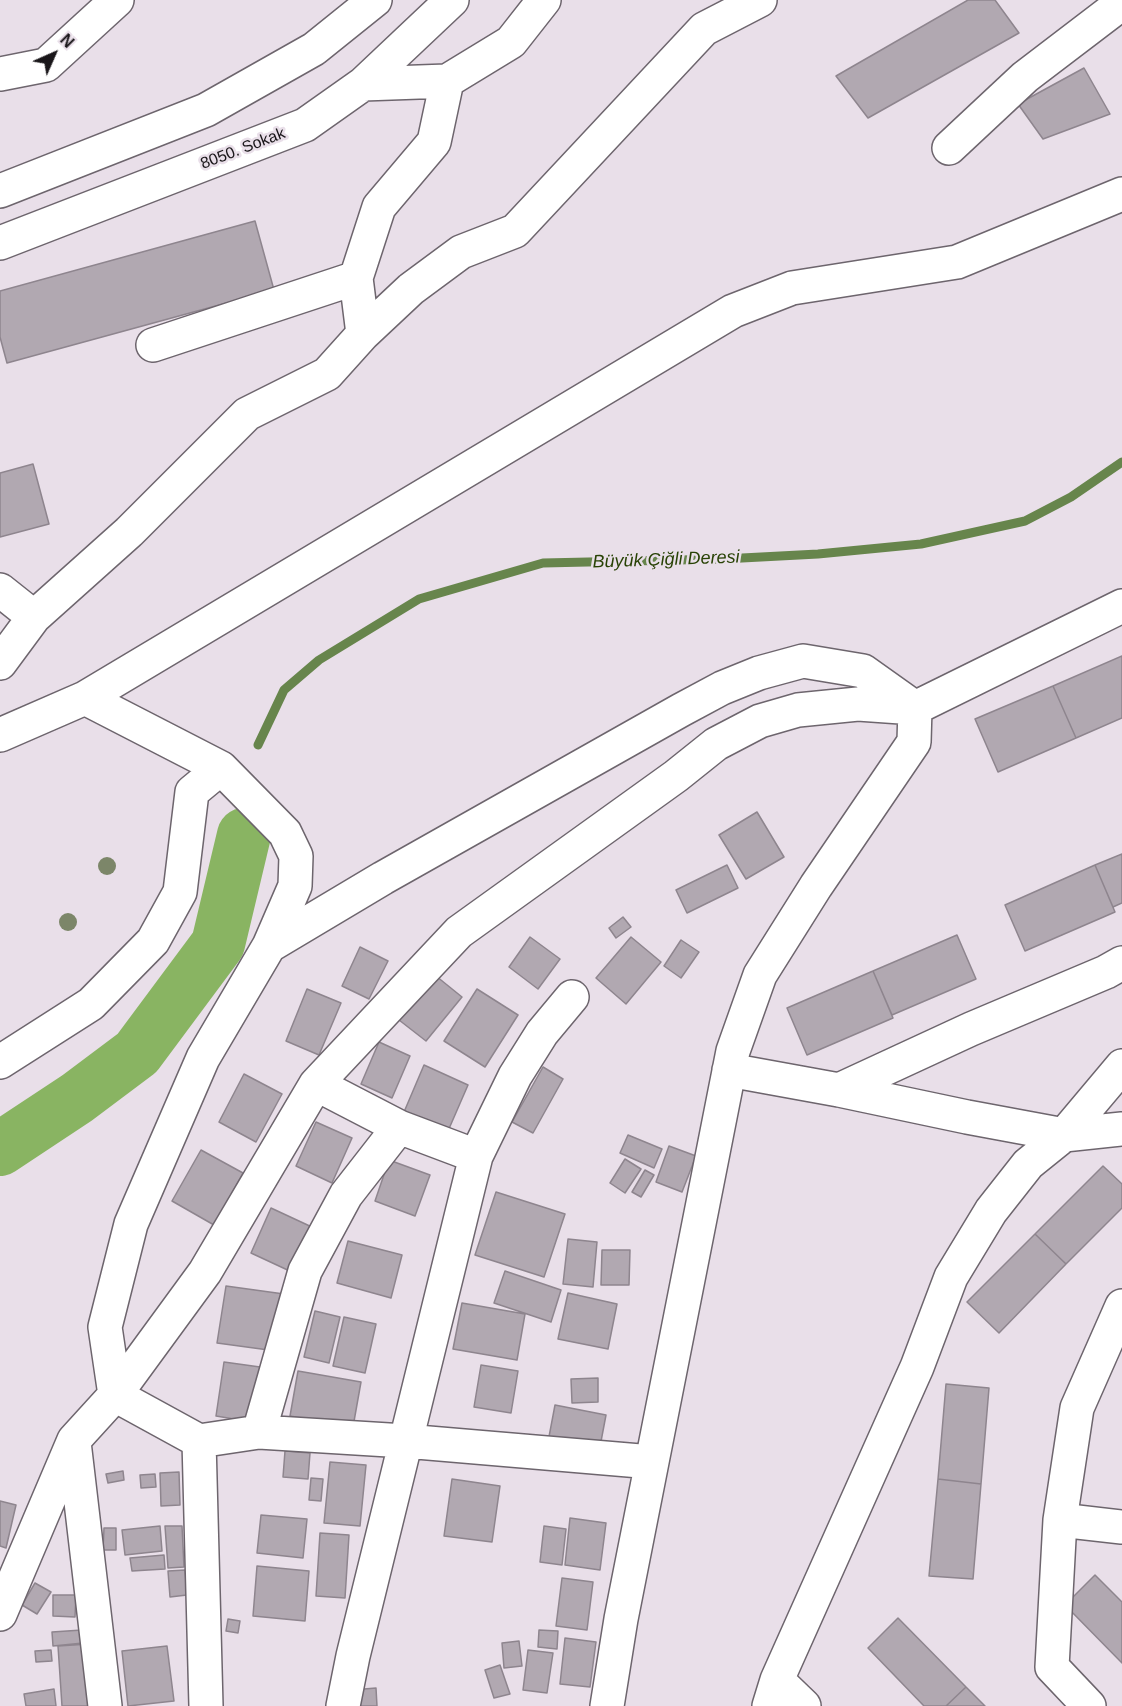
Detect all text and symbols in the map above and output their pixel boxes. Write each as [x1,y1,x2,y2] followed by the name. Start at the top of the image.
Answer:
[24,24,84,84] north arrow
[57,31,77,51] text: N
[198,124,288,174] street label: 8050. Sokak
[592,547,740,573] water label: Büyük Çiğli Deresi

